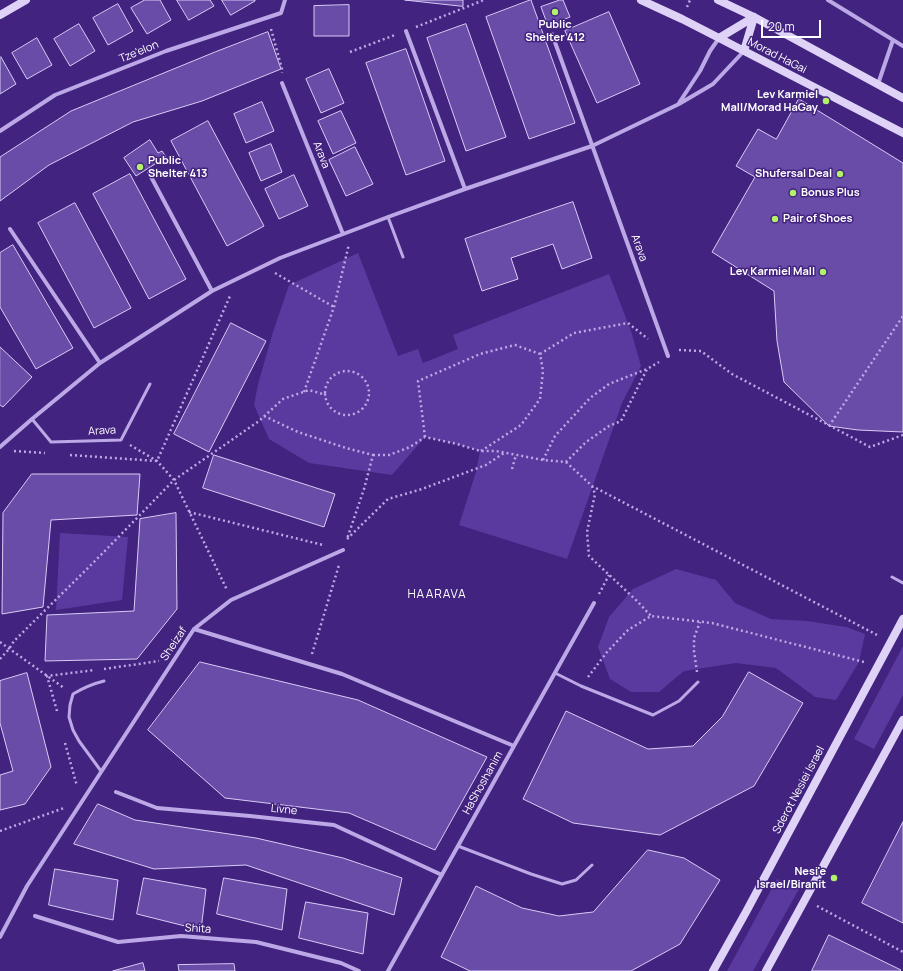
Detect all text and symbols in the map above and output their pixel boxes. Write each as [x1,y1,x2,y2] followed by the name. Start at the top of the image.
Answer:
[550,7,560,17] marker: Public Shelter 412
[763,12,823,38] scale bar
[525,18,585,44] place label: Public Shelter 412
[768,18,795,35] text: 20 m
[745,36,809,76] street label: Morad HaGai
[117,38,161,66] street label: Tze'elon
[721,88,818,114] place label: Lev Karmiel Mall/Morad HaGay
[821,96,831,106] marker: Lev Karmiel Mall/Morad HaGay
[310,140,332,170] street label: Arava
[148,154,207,180] place label: Public Shelter 413
[135,162,145,172] marker: Public Shelter 413
[755,167,832,181] place label: Shufersal Deal
[835,169,845,179] marker: Shufersal Deal
[801,186,860,200] place label: Bonus Plus
[788,188,798,198] marker: Bonus Plus
[783,212,853,226] place label: Pair of Shoes
[770,214,780,224] marker: Pair of Shoes
[628,233,650,263] street label: Arava
[730,265,815,279] place label: Lev Karmiel Mall
[818,267,828,277] marker: Lev Karmiel Mall
[88,424,116,438] street label: Arava
[407,588,467,602] district label: HAARAVA
[158,625,190,663] street label: Sheizaf
[770,744,828,836] street label: Sderot Nesiei Israel
[460,749,506,817] street label: HaShoshanim
[270,802,298,818] street label: Livne
[757,865,826,891] place label: Nesi'e Israel/Biranit
[829,873,839,883] marker: Nesi'e Israel/Biranit
[184,921,212,937] street label: Shita

